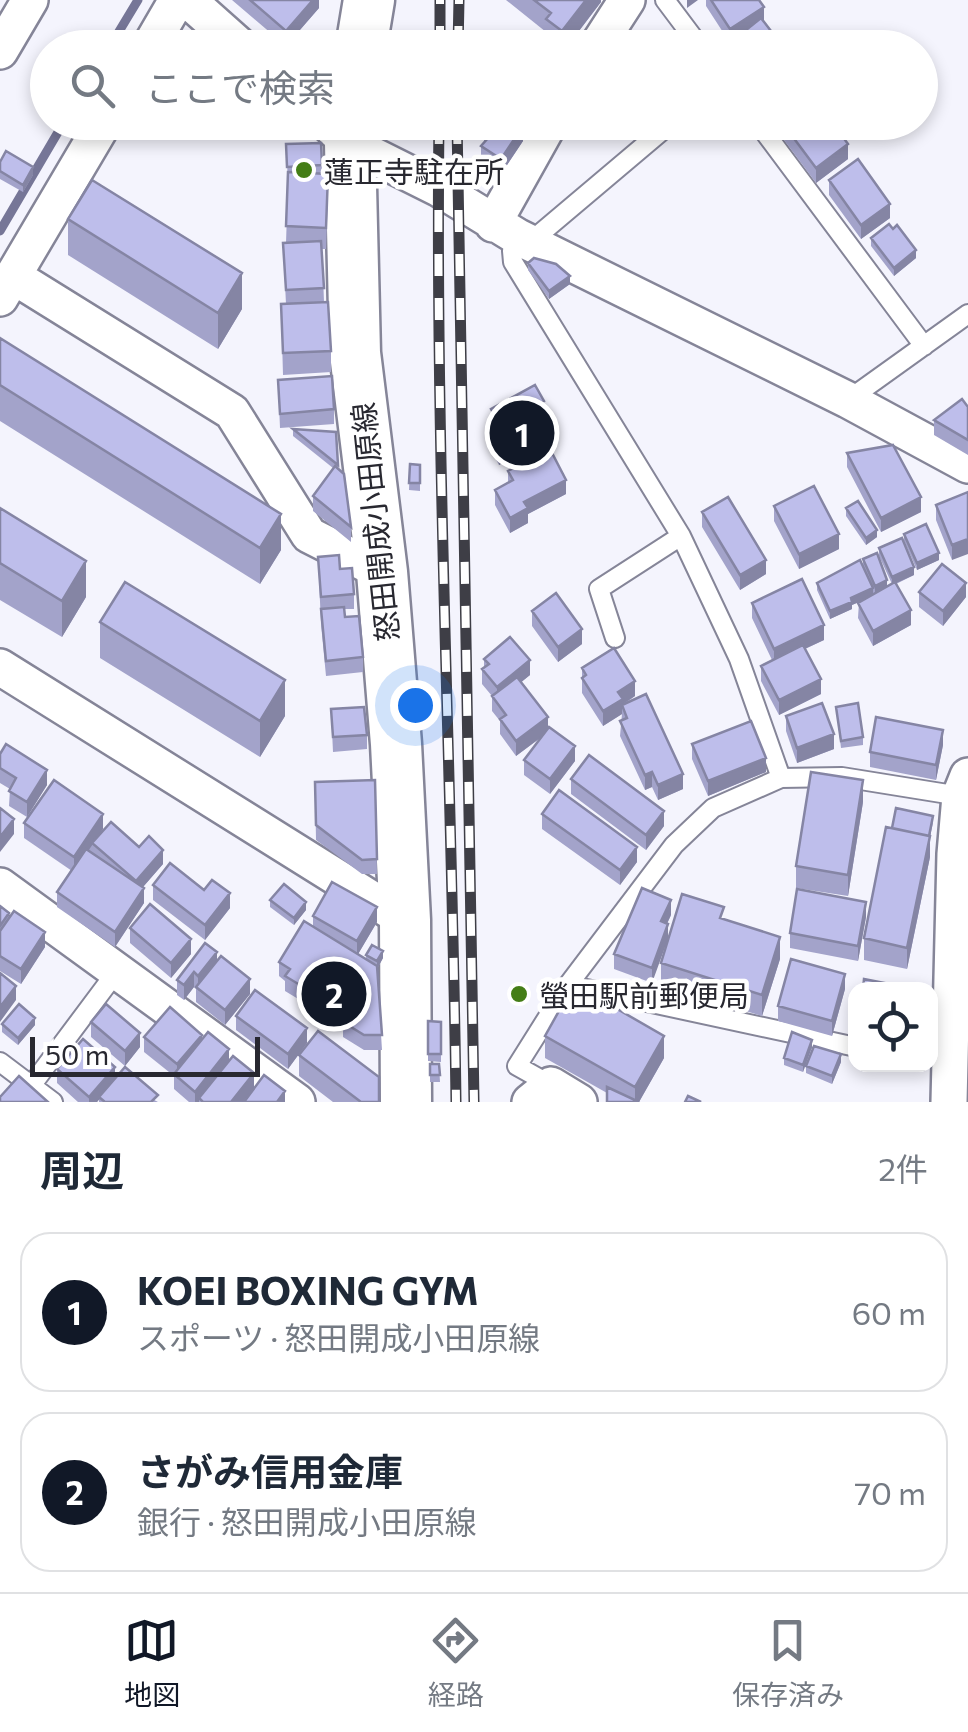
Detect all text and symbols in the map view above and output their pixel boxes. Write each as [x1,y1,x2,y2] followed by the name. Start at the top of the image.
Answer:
[30,30,938,140] search box
[65,58,120,113] icon: search
[145,63,335,110] text: ここで検索
[324,152,504,189] place label: 蓮正寺駐在所
[293,159,315,181] marker: 蓮正寺駐在所
[490,396,554,470] pin: 1
[343,401,405,643] street label: 怒田開成小田原線
[390,680,441,731] your location
[302,956,366,1032] pin: 2
[539,976,749,1013] place label: 螢田駅前郵便局
[848,982,938,1072] map controls
[848,982,938,1072] button: locate
[508,983,530,1005] marker: 螢田駅前郵便局
[30,1032,260,1076] scale bar
[45,1037,109,1071] text: 50 m
[40,1143,124,1195] text: 周辺
[878,1148,928,1188] text: 2件
[137,1266,479,1313] text: KOEI BOXING GYM
[67,1292,82,1332] text: 1
[852,1292,926,1332] text: 60 m
[137,1317,540,1357] text: スポーツ · 怒田開成小田原線
[137,1447,403,1494] text: さがみ信用金庫
[65,1472,84,1512] text: 2
[854,1472,926,1512] text: 70 m
[137,1501,477,1541] text: 銀行 · 怒田開成小田原線
[124,1613,180,1713] tab: 地図
[428,1613,484,1713] tab: 経路
[732,1613,844,1713] tab: 保存済み

